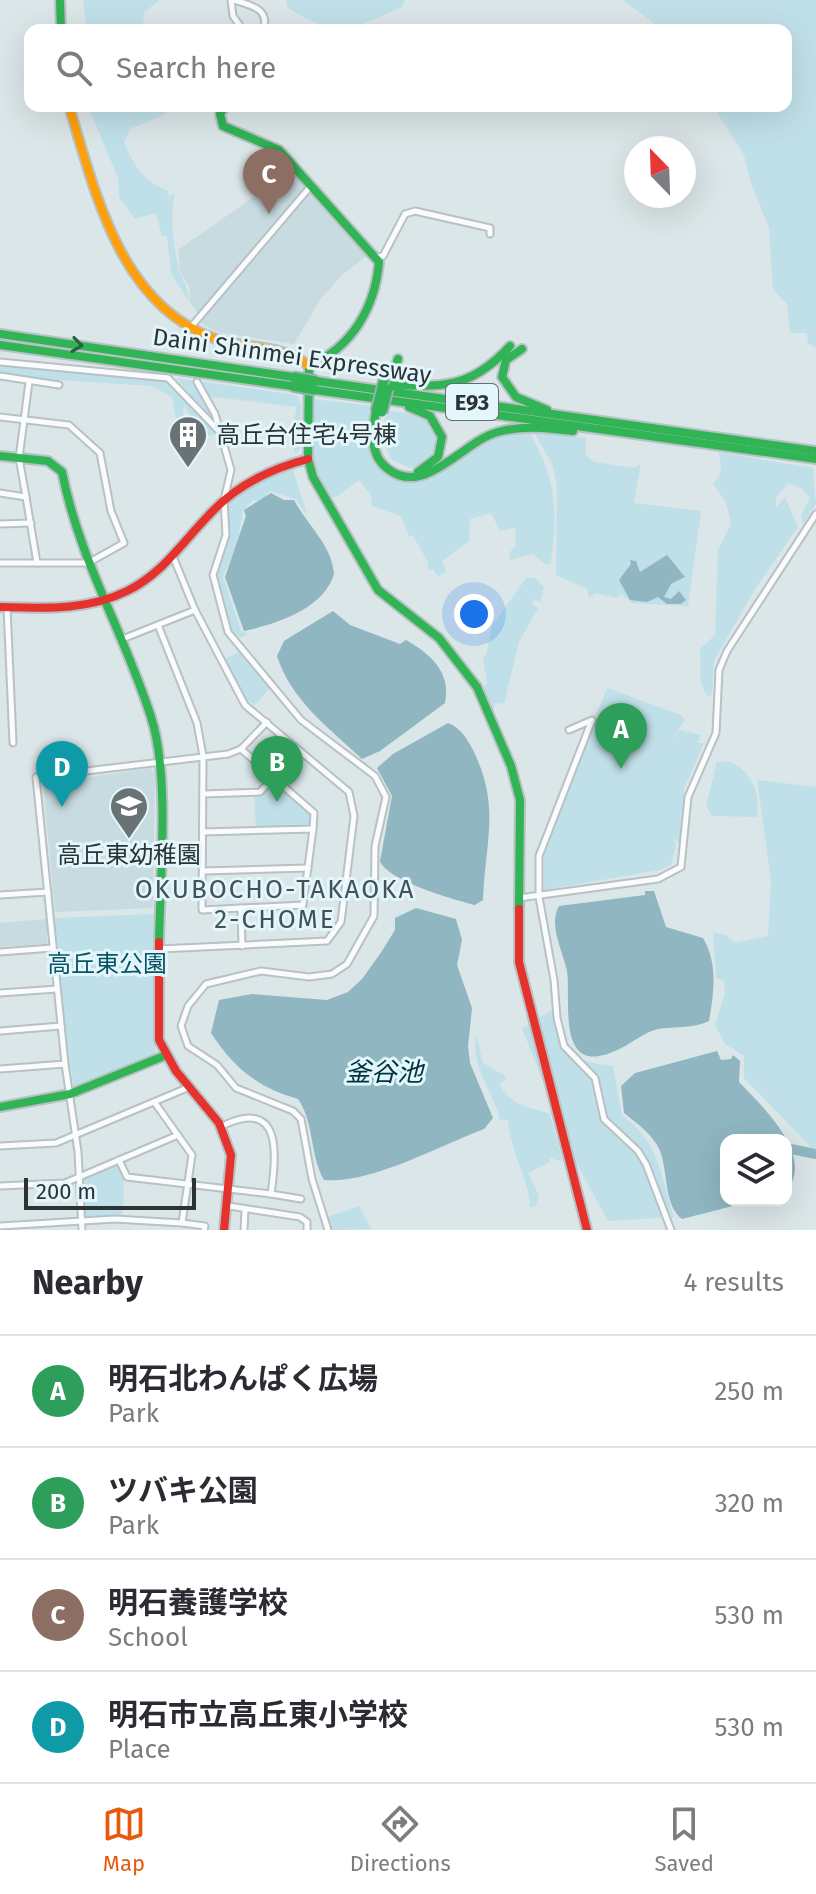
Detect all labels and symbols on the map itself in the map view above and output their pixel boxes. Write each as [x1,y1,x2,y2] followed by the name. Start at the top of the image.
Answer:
[624,136,696,208] north arrow
[243,148,295,214] pin: C
[151,323,433,389] street label: Daini Shinmei Expressway
[70,336,84,353] one-way arrow
[446,384,498,420] road number: E93
[167,414,209,469] building icon: 高丘台住宅4号棟
[216,421,397,449] place label: 高丘台住宅4号棟
[454,594,494,634] your location
[595,703,647,769] pin: A
[251,736,303,802] pin: B
[36,741,88,807] pin: D
[108,785,150,840] school or university icon: 高丘東幼稚園
[57,841,201,869] place label: 高丘東幼稚園
[135,874,415,935] district label: OKUBOCHO-TAKAOKA 2-CHOME
[47,950,167,978] park label: 高丘東公園
[345,1057,426,1088] water label: 釜谷池
[24,1174,196,1210] scale bar

